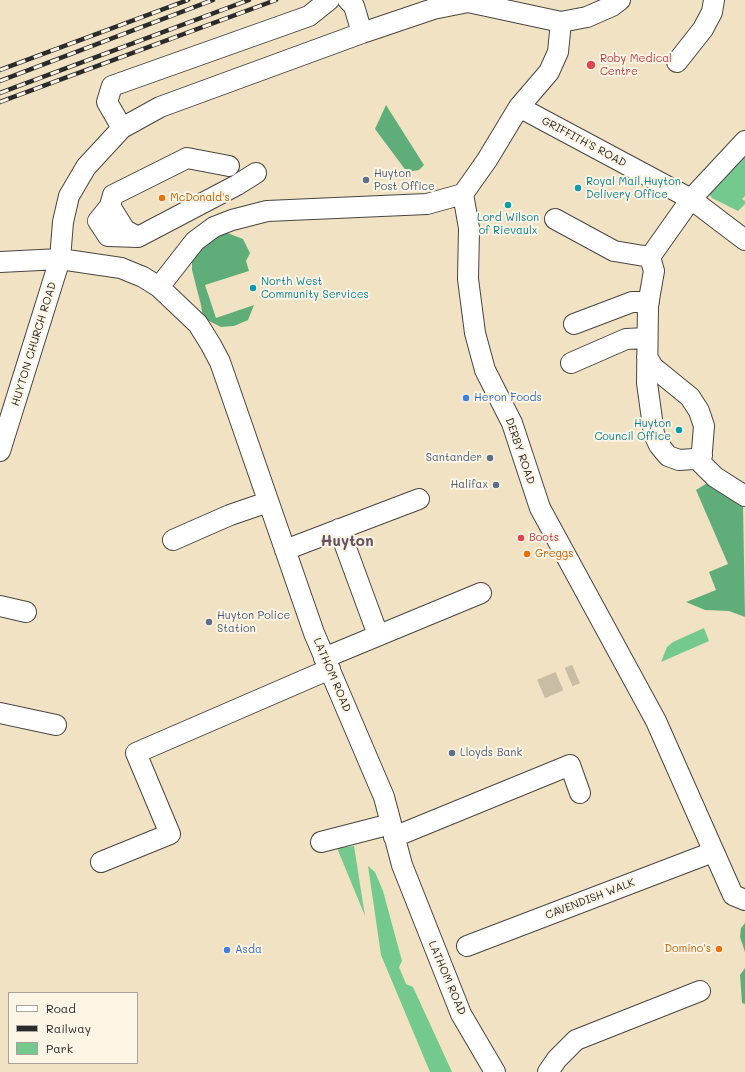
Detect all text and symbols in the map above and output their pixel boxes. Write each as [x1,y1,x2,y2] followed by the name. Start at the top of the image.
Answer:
[600,52,672,78] place label: Roby Medical Centre
[585,59,597,71] marker: Roby Medical Centre
[539,114,629,170] street label: GRIFFITH'S ROAD
[374,167,435,193] place label: Huyton Post Office
[361,175,371,185] marker: Huyton Post Office
[586,175,681,201] place label: Royal Mail Huyton Delivery Office
[573,183,583,193] marker: Royal Mail Huyton Delivery Office
[170,191,230,205] place label: McDonald's
[157,193,167,203] marker: McDonald's
[503,200,513,210] marker: Lord Wilson of Rievaulx
[477,211,539,237] place label: Lord Wilson of Rievaulx
[261,275,369,301] place label: North West Community Services
[9,280,59,408] street label: HUYTON CHURCH ROAD
[248,283,258,293] marker: North West Community Services
[474,391,542,405] place label: Heron Foods
[461,393,471,403] marker: Heron Foods
[502,416,538,486] street label: DERBY ROAD
[594,417,671,443] place label: Huyton Council Office
[674,425,684,435] marker: Huyton Council Office
[426,451,482,465] place label: Santander
[485,453,495,463] marker: Santander
[450,478,488,492] place label: Halifax
[491,480,501,490] marker: Halifax
[529,531,559,545] place label: Boots
[320,532,374,550] district label: Huyton
[516,533,526,543] marker: Boots
[535,547,574,561] place label: Greggs
[522,549,532,559] marker: Greggs
[217,609,290,635] place label: Huyton Police Station
[204,617,214,627] marker: Huyton Police Station
[310,636,354,714] street label: LATHOM ROAD
[460,746,522,760] place label: Lloyds Bank
[447,748,457,758] marker: Lloyds Bank
[543,876,637,922] street label: CAVENDISH WALK
[425,939,469,1017] street label: LATHOM ROAD
[664,942,711,956] place label: Domino's
[235,943,262,957] place label: Asda
[714,944,724,954] marker: Domino's
[222,945,232,955] marker: Asda
[8,992,138,1064] legend
[46,1000,76,1016] text: Road
[46,1020,91,1036] text: Railway
[46,1040,73,1056] text: Park

